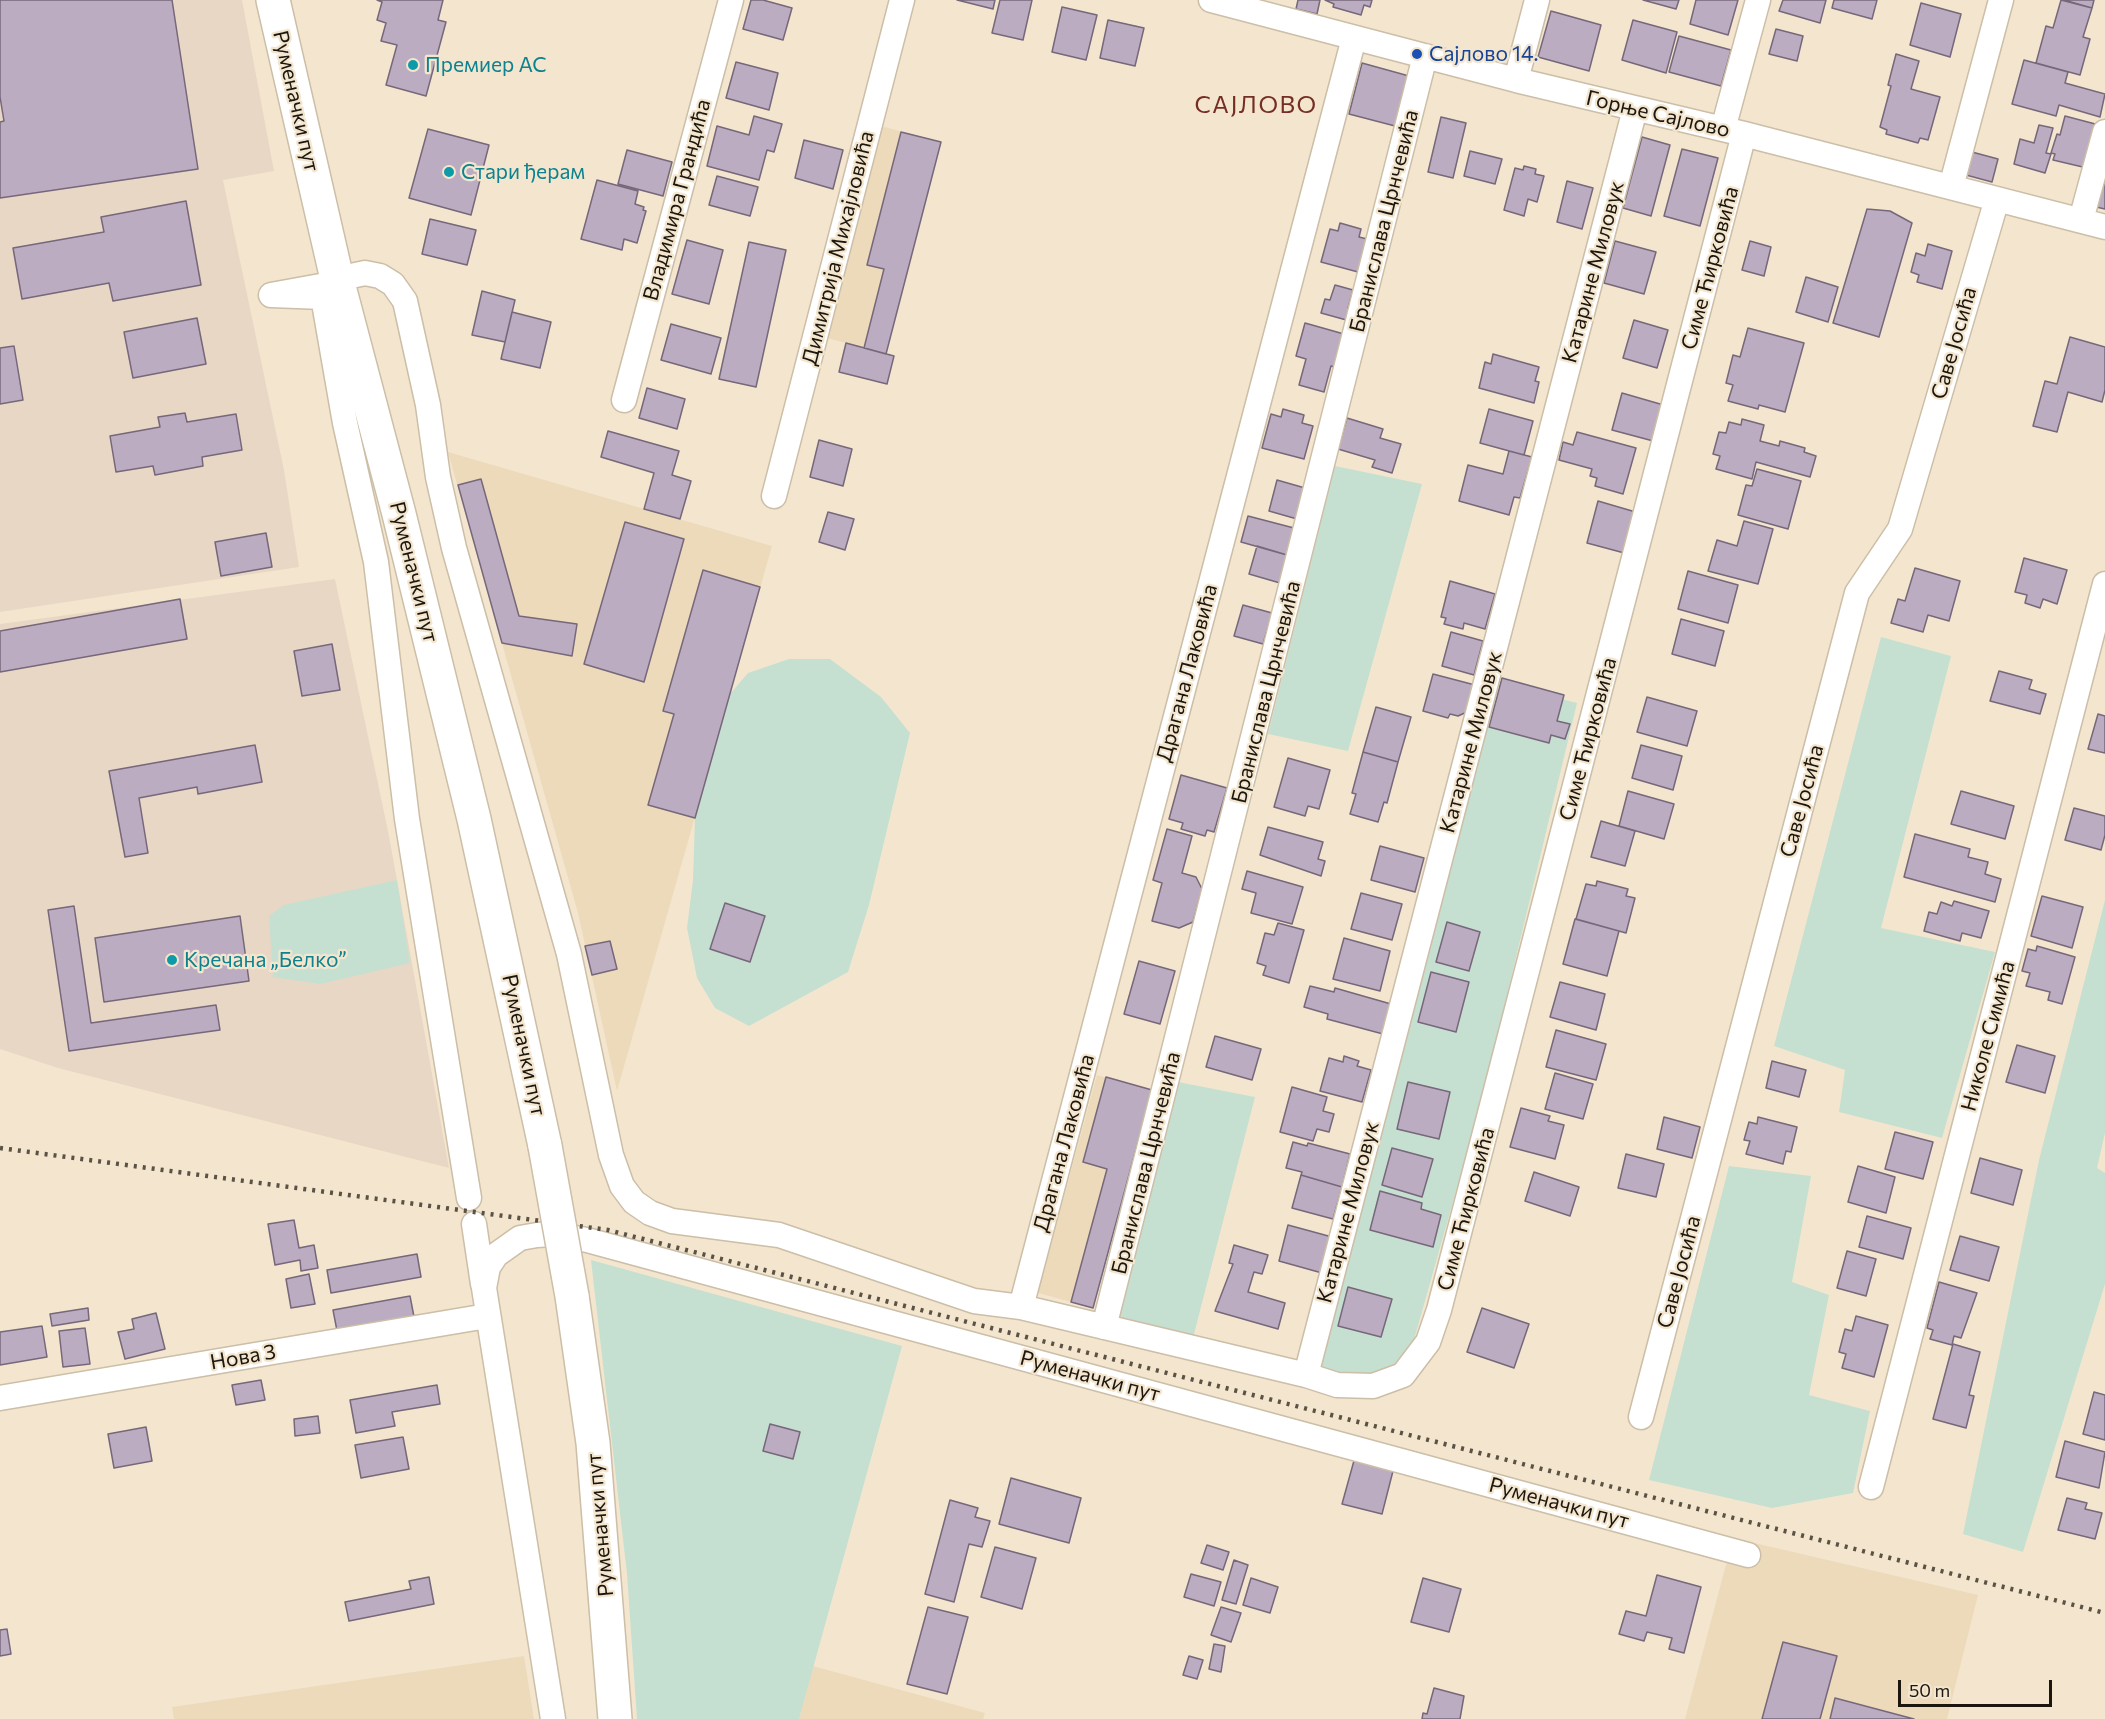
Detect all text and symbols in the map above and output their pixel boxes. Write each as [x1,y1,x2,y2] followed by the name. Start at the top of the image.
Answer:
[268,28,324,174] street label: Руменачки пут
[1429,41,1538,67] place label: Сајлово 14.
[1410,47,1424,61] marker: Сајлово 14.
[425,52,547,78] place label: Премиер АС
[406,58,420,72] marker: Премиер АС
[1584,85,1732,143] street label: Горње Сајлово
[1194,91,1318,119] district label: САЈЛОВО
[638,96,716,304] street label: Владимира Грандића
[1344,107,1424,335] street label: Бранислава Црнчевића
[797,128,879,368] street label: Димитрија Михајловића
[461,159,585,185] place label: Стари ђерам
[442,165,456,179] marker: Стари ђерам
[1557,178,1629,366] street label: Катарине Миловук
[1676,184,1744,352] street label: Симе Ћирковића
[1926,284,1982,402] street label: Саве Јосића
[384,499,444,645] street label: Руменачки пут
[1226,578,1306,806] street label: Бранислава Црнчевића
[1151,582,1223,764] street label: Драгана Лаковића
[1435,648,1507,836] street label: Катарине Миловук
[1554,655,1622,823] street label: Симе Ћирковића
[1775,742,1829,860] street label: Саве Јосића
[184,947,347,973] place label: Кречана „Белко”
[165,953,179,967] marker: Кречана „Белко”
[1956,958,2020,1114] street label: Николе Симића
[497,972,551,1118] street label: Руменачки пут
[1106,1049,1186,1277] street label: Бранислава Црнчевића
[1028,1052,1100,1234] street label: Драгана Лаковића
[1312,1118,1384,1306] street label: Катарине Миловук
[1432,1125,1500,1293] street label: Симе Ћирковића
[1652,1213,1706,1331] street label: Саве Јосића
[208,1339,278,1375] street label: Нова 3
[1017,1345,1163,1407] street label: Руменачки пут
[581,1452,619,1598] street label: Руменачки пут
[1486,1472,1632,1534] street label: Руменачки пут
[1901,1668,2056,1706] scale bar
[1909,1679,1950,1701] text: 50 m

